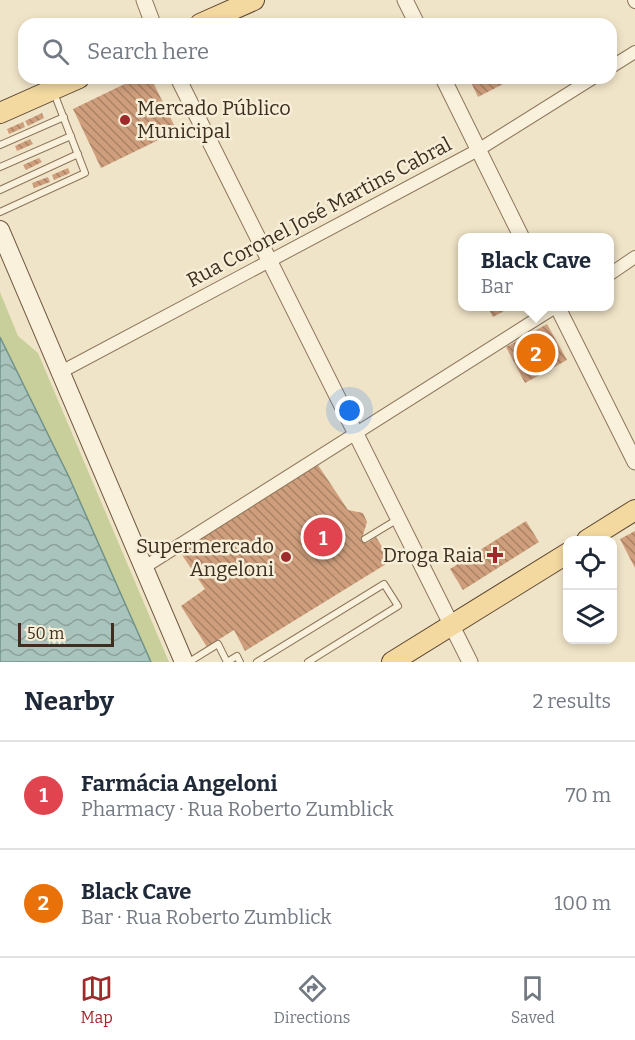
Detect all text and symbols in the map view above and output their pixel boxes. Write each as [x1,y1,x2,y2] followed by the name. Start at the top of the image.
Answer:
[18,18,617,84] search box
[39,35,72,68] icon: search
[87,38,209,65] text: Search here
[137,96,291,143] place label: Mercado Público Municipal
[118,113,132,127] marker: Mercado Público Municipal
[183,132,456,292] street label: Rua Coronel José Martins Cabral
[458,233,614,311] popup
[481,247,591,274] text: Black Cave
[481,274,513,298] text: Bar
[516,330,556,376] pin: 2
[335,396,364,425] your location
[304,514,342,560] pin: 1
[136,534,274,581] place label: Supermercado Angeloni
[563,536,617,644] map controls
[563,536,617,590] button: locate
[383,543,483,567] place label: Droga Raia
[488,548,502,562] marker: Droga Raia
[279,550,293,564] marker: Supermercado Angeloni
[563,590,617,644] button: layers
[18,620,114,648] scale bar
[27,624,64,643] text: 50 m
[24,686,114,717] text: Nearby
[532,689,611,713] text: 2 results
[81,770,278,797] text: Farmácia Angeloni
[39,783,48,807] text: 1
[565,783,611,807] text: 70 m
[81,797,394,821] text: Pharmacy · Rua Roberto Zumblick
[81,878,191,905] text: Black Cave
[38,891,49,915] text: 2
[554,891,611,915] text: 100 m
[81,905,332,929] text: Bar · Rua Roberto Zumblick
[80,972,113,1027] tab: Map
[274,972,351,1027] tab: Directions
[511,972,555,1027] tab: Saved

